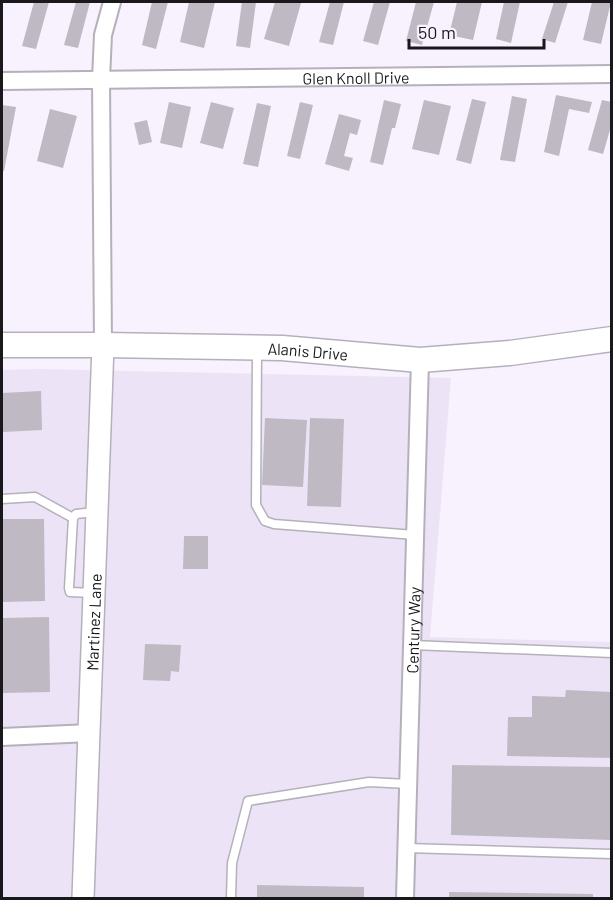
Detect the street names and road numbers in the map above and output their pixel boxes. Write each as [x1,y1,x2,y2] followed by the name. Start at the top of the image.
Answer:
[302,67,410,87] street label: Glen Knoll Drive
[267,338,349,363] street label: Alanis Drive
[82,573,104,671] street label: Martinez Lane
[402,586,423,674] street label: Century Way

